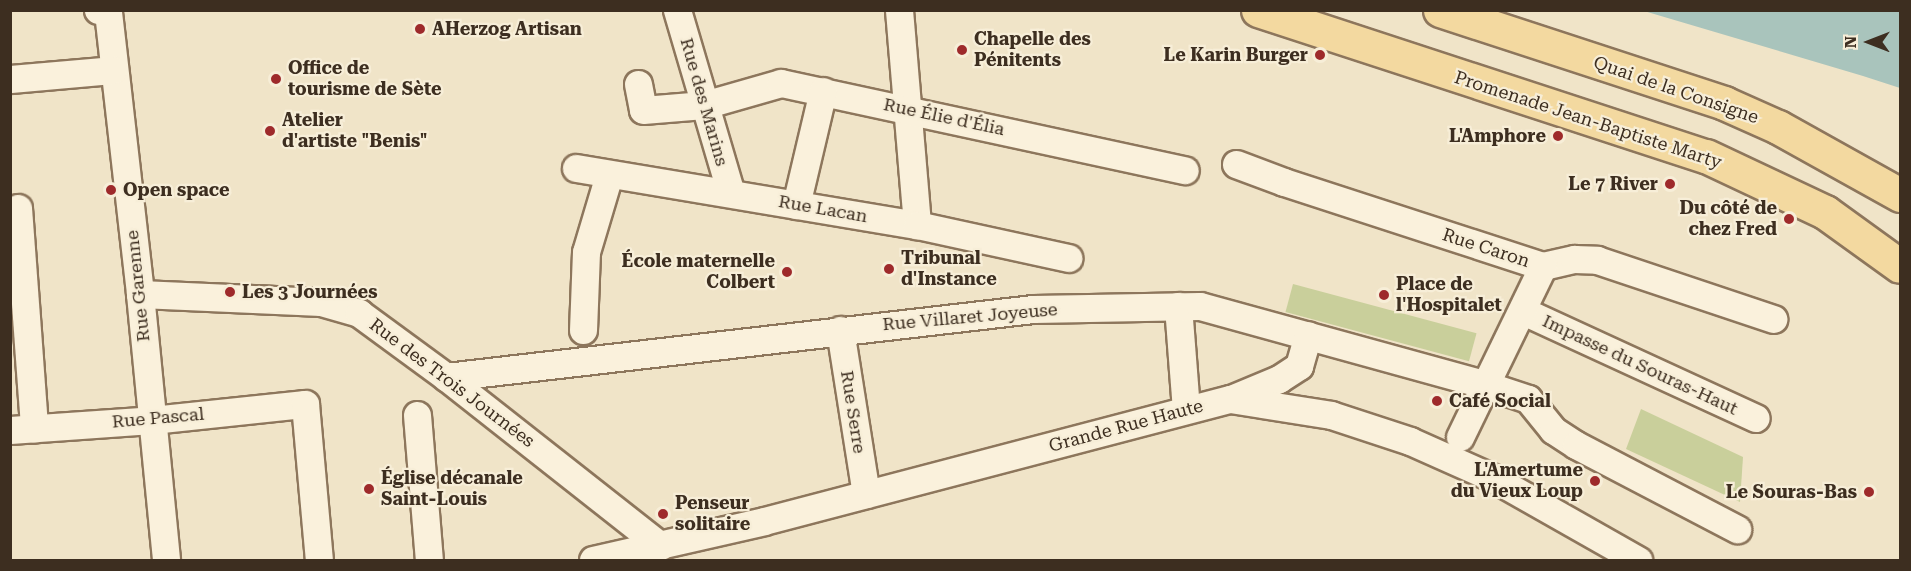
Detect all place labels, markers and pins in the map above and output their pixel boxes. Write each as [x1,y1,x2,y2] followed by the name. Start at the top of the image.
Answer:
[432,18,582,40] place label: AHerzog Artisan
[413,22,427,36] marker: AHerzog Artisan
[974,29,1091,72] place label: Chapelle des Pénitents
[955,43,969,57] marker: Chapelle des Pénitents
[1164,44,1308,66] place label: Le Karin Burger
[1313,48,1327,62] marker: Le Karin Burger
[288,58,442,100] place label: Office de tourisme de Sète
[269,72,283,86] marker: Office de tourisme de Sète
[282,110,427,152] place label: Atelier d'artiste "Benis"
[263,124,277,138] marker: Atelier d'artiste "Benis"
[1449,125,1546,147] place label: L'Amphore
[1551,129,1565,143] marker: L'Amphore
[1568,173,1658,195] place label: Le 7 River
[1663,177,1677,191] marker: Le 7 River
[123,179,230,201] place label: Open space
[104,183,118,197] marker: Open space
[1679,198,1777,240] place label: Du côté de chez Fred
[1782,212,1796,226] marker: Du côté de chez Fred
[901,248,997,290] place label: Tribunal d'Instance
[622,251,775,294] place label: École maternelle Colbert
[882,262,896,276] marker: Tribunal d'Instance
[780,265,794,279] marker: École maternelle Colbert
[1396,274,1502,316] place label: Place de l'Hospitalet
[242,281,377,303] place label: Les 3 Journées
[223,285,237,299] marker: Les 3 Journées
[1377,288,1391,302] marker: Place de l'Hospitalet
[1449,390,1551,412] place label: Café Social
[1430,394,1444,408] marker: Café Social
[1451,460,1583,502] place label: L'Amertume du Vieux Loup
[381,468,523,510] place label: Église décanale Saint-Louis
[1588,474,1602,488] marker: L'Amertume du Vieux Loup
[1726,481,1857,503] place label: Le Souras-Bas
[362,482,376,496] marker: Église décanale Saint-Louis
[1862,485,1876,499] marker: Le Souras-Bas
[675,493,750,536] place label: Penseur solitaire
[656,507,670,521] marker: Penseur solitaire

